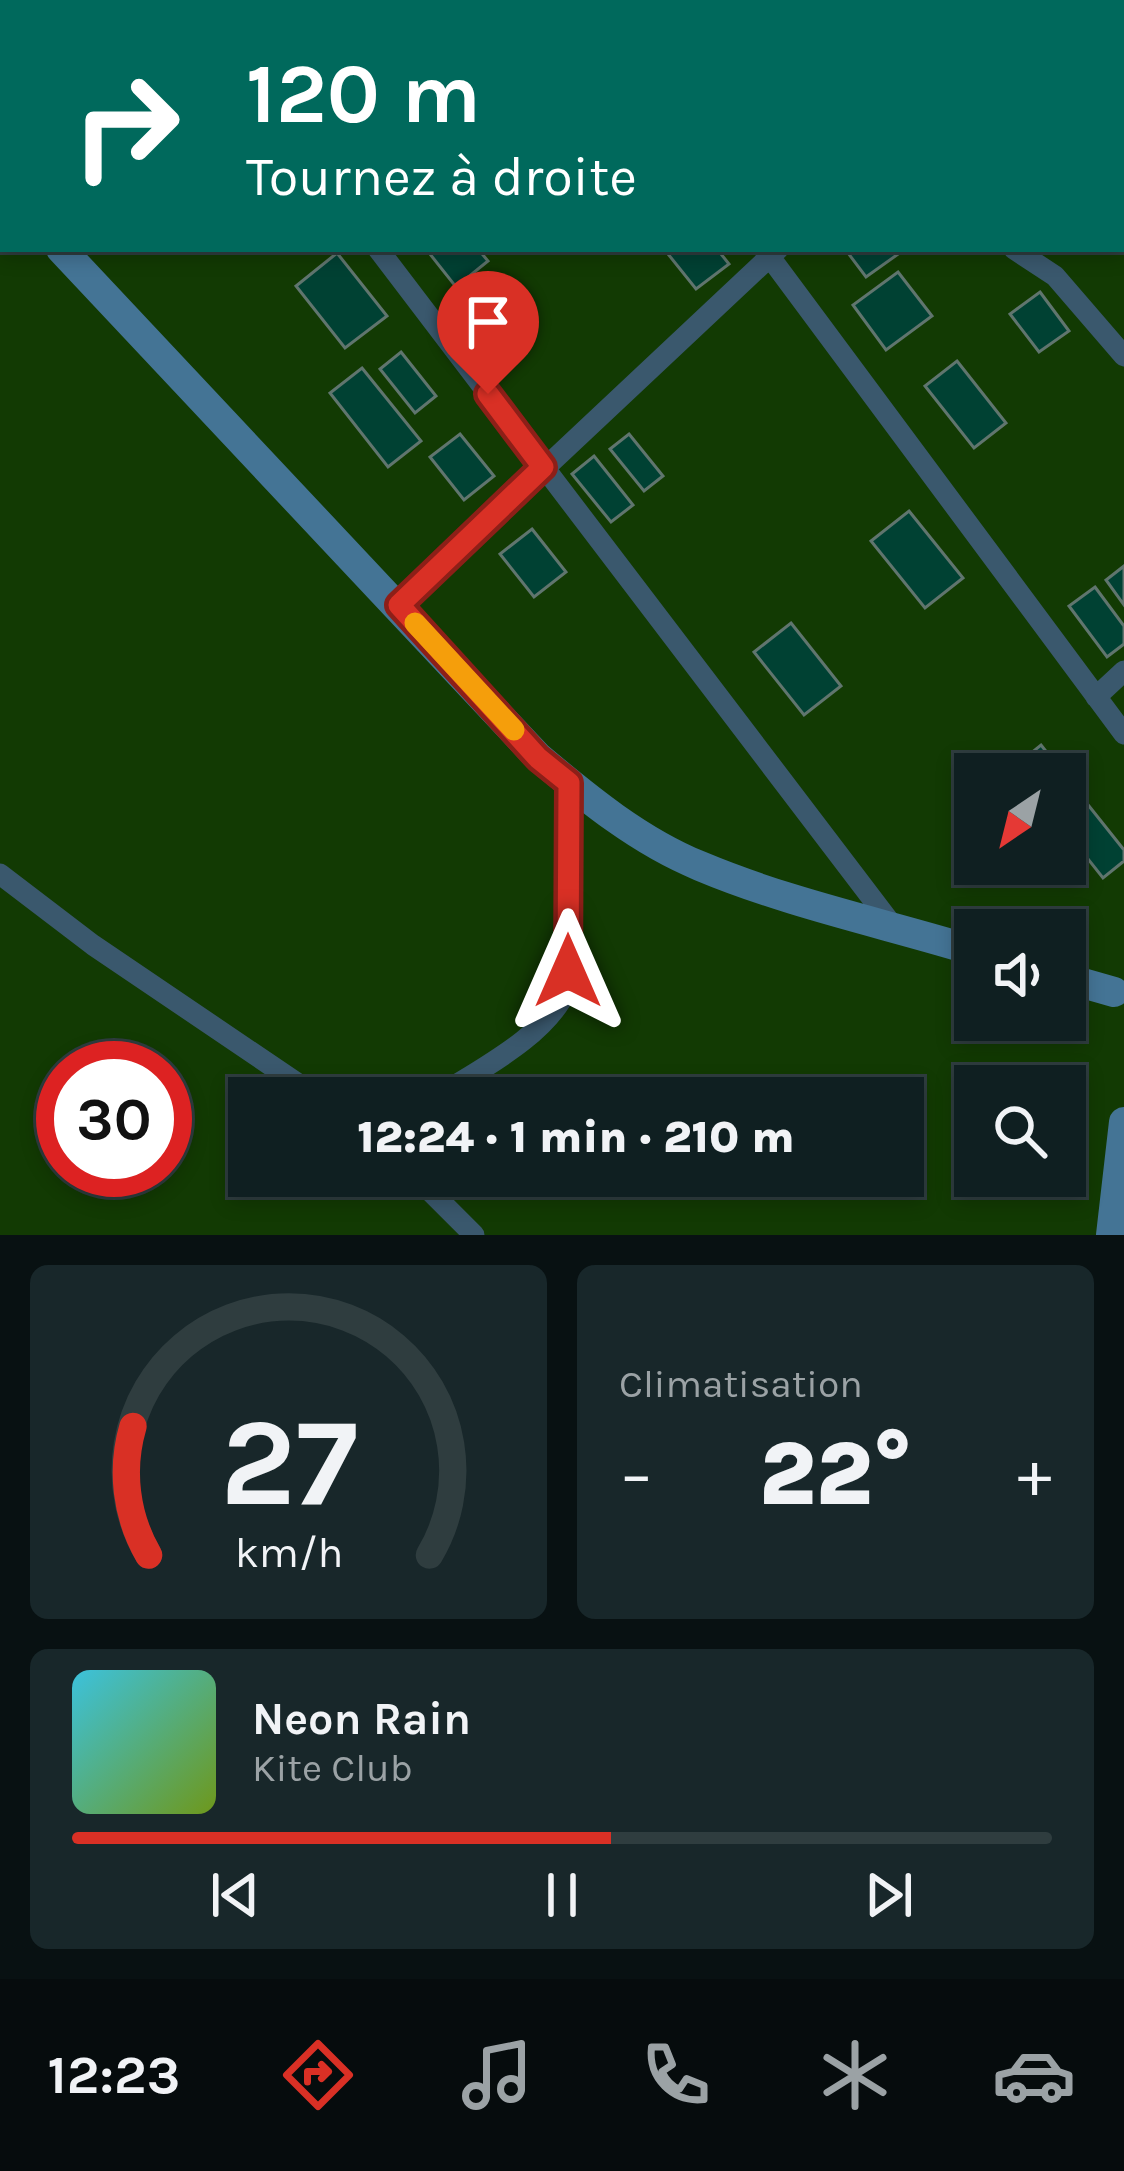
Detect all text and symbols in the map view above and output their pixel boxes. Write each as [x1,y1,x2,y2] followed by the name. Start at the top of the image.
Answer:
[246,45,481,143] text: 120 m
[48,48,204,204] icon: right
[246,145,637,209] text: Tournez à droite
[437,271,539,394] pin
[455,289,521,355] icon: arrive
[954,753,1086,885] north arrow
[954,753,1086,1197] map controls
[505,908,631,1034] position arrow
[954,909,1086,1041] button: sound
[36,1041,192,1197] speed limit sign: 30
[954,1065,1086,1197] button: search
[357,1111,795,1163] text: 12:24 · 1 min · 210 m
[619,1361,863,1407] text: Climatisation
[220,1390,357,1535] text: 27
[759,1421,912,1527] text: 22°
[619,1435,654,1513] text: −
[1017,1435,1052,1513] text: +
[234,1528,343,1578] text: km/h
[252,1693,471,1745] text: Neon Rain
[252,1745,413,1791] text: Kite Club
[202,1862,268,1928] icon: previous
[529,1862,595,1928] icon: pause
[856,1862,922,1928] icon: next
[276,2033,360,2117] icon: directions
[455,2033,539,2117] icon: music
[634,2033,718,2117] icon: phone
[813,2033,897,2117] icon: climate
[992,2033,1076,2117] icon: car
[48,2043,180,2107] text: 12:23

